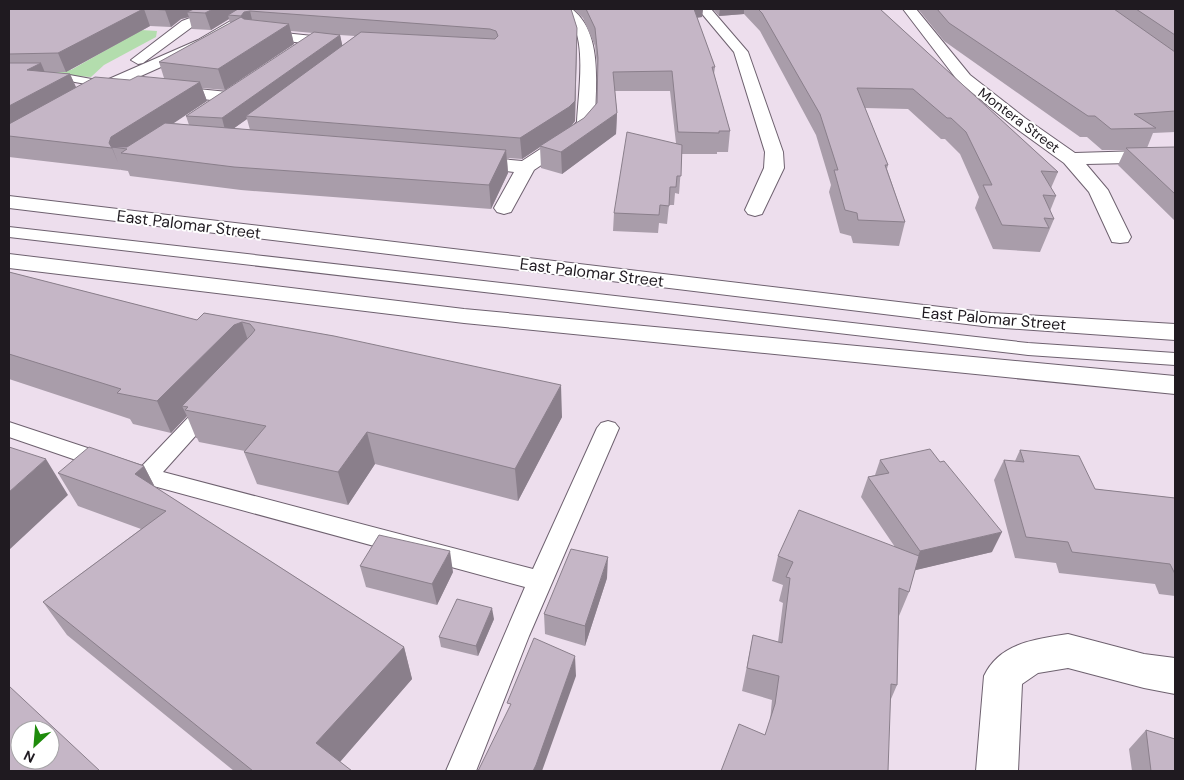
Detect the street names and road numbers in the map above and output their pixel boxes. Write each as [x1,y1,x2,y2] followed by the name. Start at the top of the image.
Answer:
[975,83,1063,157] street label: Montera Street
[116,205,262,244] street label: East Palomar Street
[519,253,665,292] street label: East Palomar Street
[921,302,1067,335] street label: East Palomar Street

